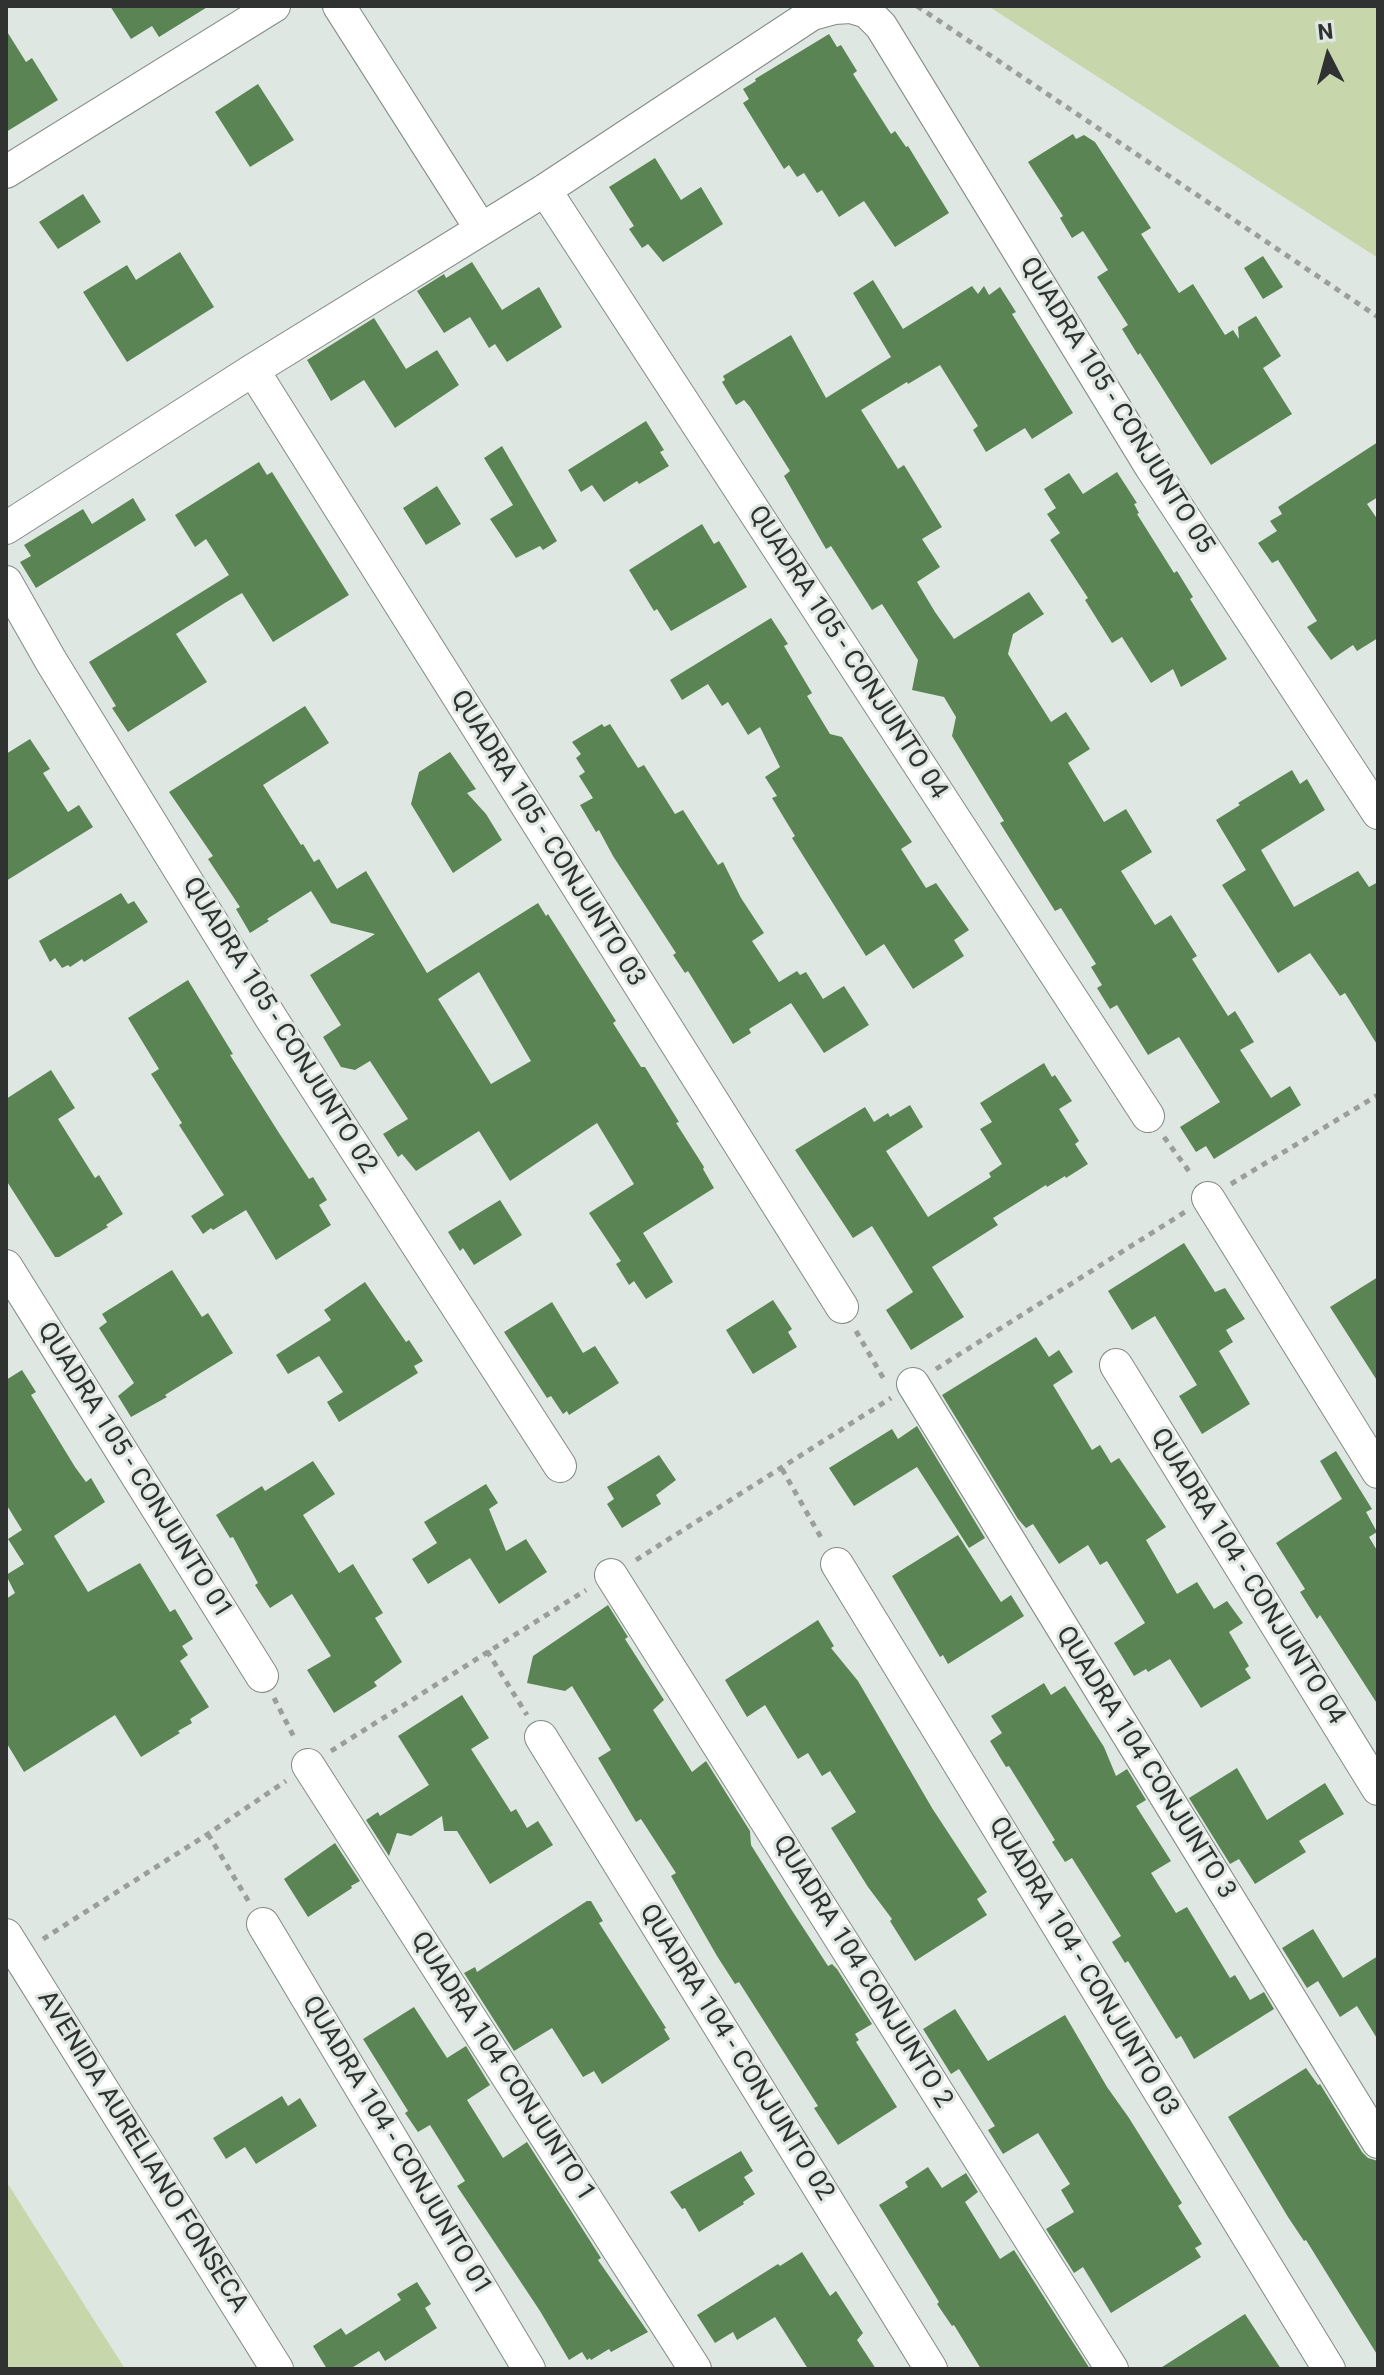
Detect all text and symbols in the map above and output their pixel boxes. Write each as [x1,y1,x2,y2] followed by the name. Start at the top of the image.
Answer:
[1288,16,1368,96] north arrow
[1316,18,1334,45] text: N
[1012,252,1220,560] street label: QUADRA 105 - CONJUNTO 05
[740,501,954,805] street label: QUADRA 105 - CONJUNTO 04
[443,685,651,993] street label: QUADRA 105 - CONJUNTO 03
[175,872,383,1180] street label: QUADRA 105 - CONJUNTO 02
[30,1317,238,1625] street label: QUADRA 105 - CONJUNTO 01
[1143,1423,1351,1731] street label: QUADRA 104 - CONJUNTO 04
[1048,1621,1242,1905] street label: QUADRA 104 CONJUNTO 3
[981,1812,1185,2122] street label: QUADRA 104 - CONJUNTO 03
[765,1830,959,2114] street label: QUADRA 104 CONJUNTO 2
[632,1899,840,2207] street label: QUADRA 104 - CONJUNTO 02
[403,1926,601,2208] street label: QUADRA 104 CONJUNTO 1
[30,1985,254,2319] street label: AVENIDA AURELIANO FONSECA
[294,1991,498,2301] street label: QUADRA 104 - CONJUNTO 01

